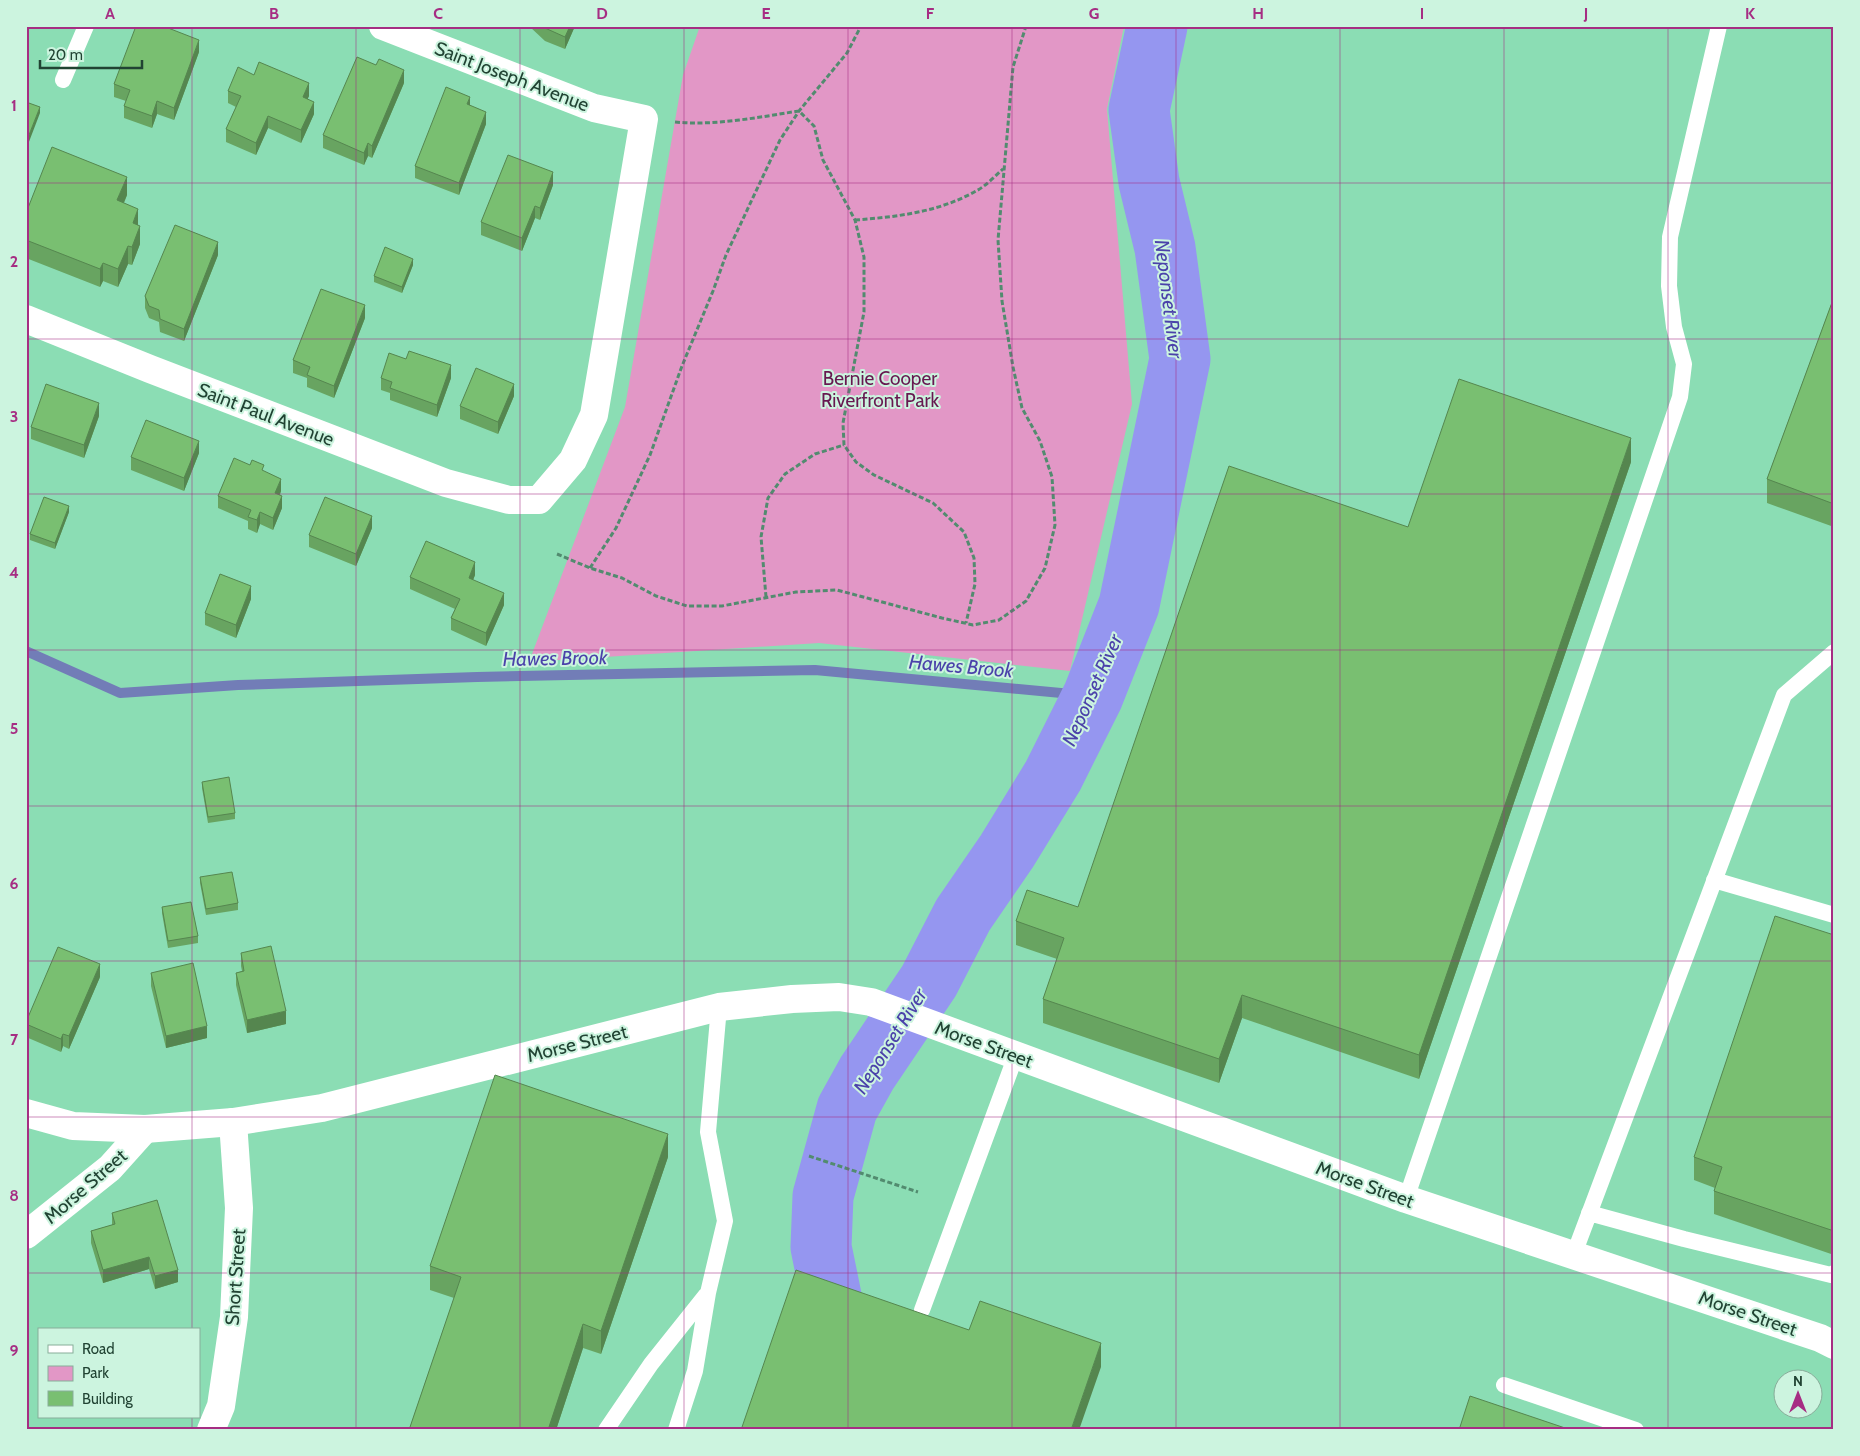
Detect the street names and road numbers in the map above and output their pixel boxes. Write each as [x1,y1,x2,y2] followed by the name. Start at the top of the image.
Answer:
[431,36,592,117] street label: Saint Joseph Avenue
[194,378,337,451] street label: Saint Paul Avenue
[932,1016,1036,1073] street label: Morse Street
[525,1020,630,1067] street label: Morse Street
[39,1144,132,1229] street label: Morse Street
[1313,1156,1417,1213] street label: Morse Street
[221,1227,250,1326] street label: Short Street
[1696,1286,1801,1341] street label: Morse Street

